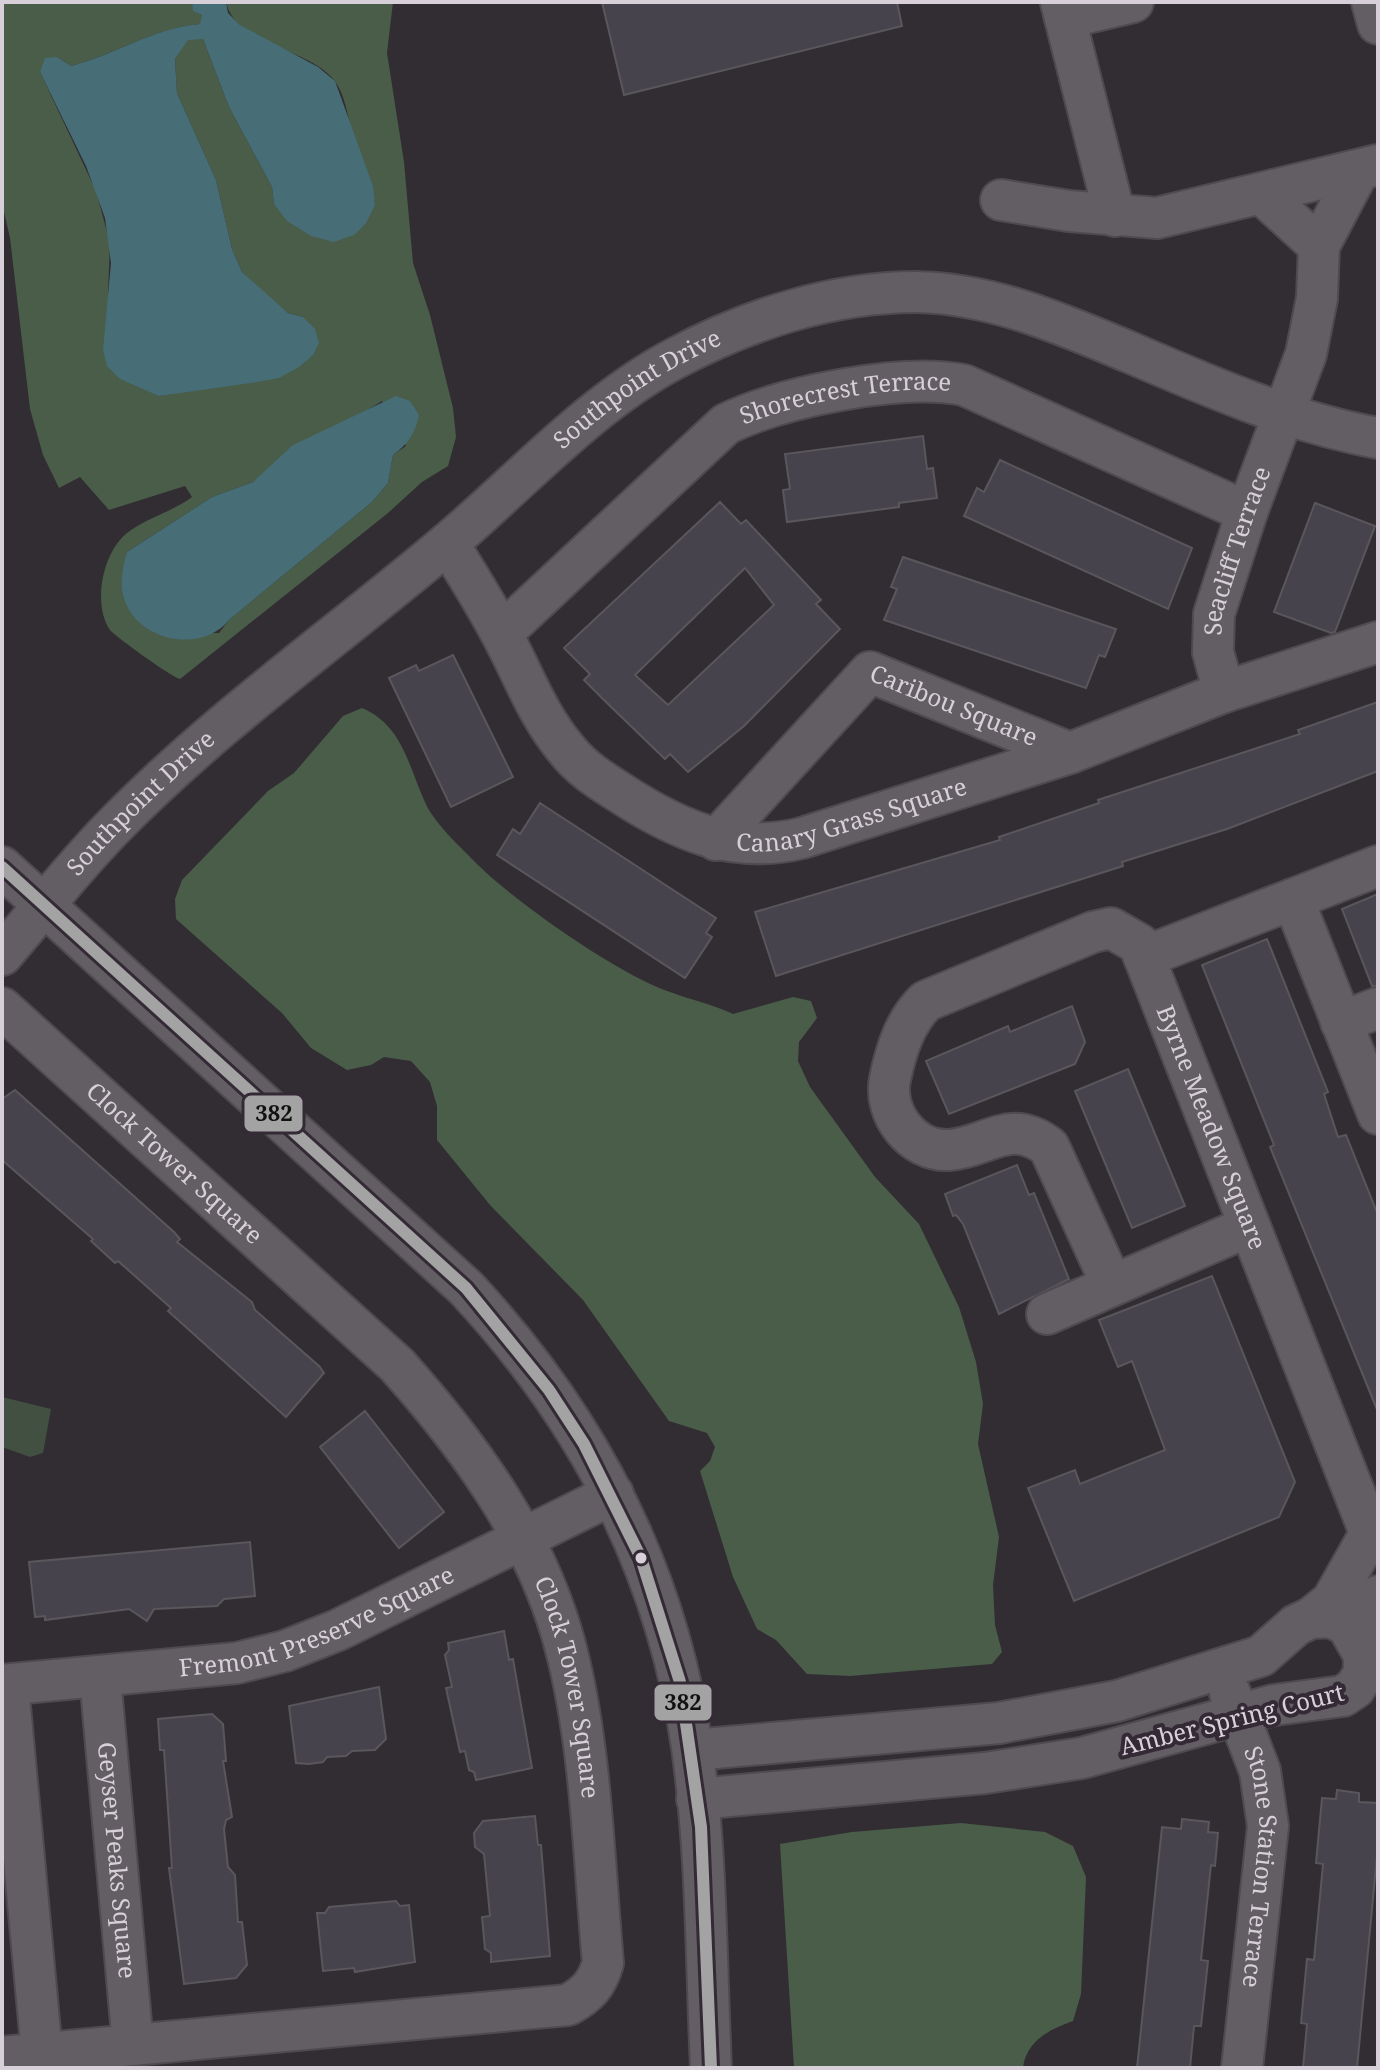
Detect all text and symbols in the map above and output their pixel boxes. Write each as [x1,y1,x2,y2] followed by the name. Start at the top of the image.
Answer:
[545,320,726,455] street label: Southpoint Drive
[734,364,953,431] street label: Shorecrest Terrace
[1195,461,1278,636] street label: Seacliff Terrace
[865,656,1043,753] street label: Caribou Square
[58,722,221,882] street label: Southpoint Drive
[735,769,971,858] street label: Canary Grass Square
[1150,1000,1275,1254] street label: Byrne Meadow Square
[80,1074,271,1251] street label: Clock Tower Square
[243,1094,304,1133] line badge: 382
[255,1097,293,1127] text: 382
[633,1550,649,1566] unlabelled marker
[177,1557,459,1683] street label: Fremont Preserve Square
[528,1570,608,1800] street label: Clock Tower Square
[1116,1675,1347,1762] street label: Amber Spring Court
[653,1683,713,1722] line badge: 382
[664,1686,702,1716] text: 382
[91,1740,145,1980] street label: Geyser Peaks Square
[1236,1741,1286,1990] street label: Stone Station Terrace

